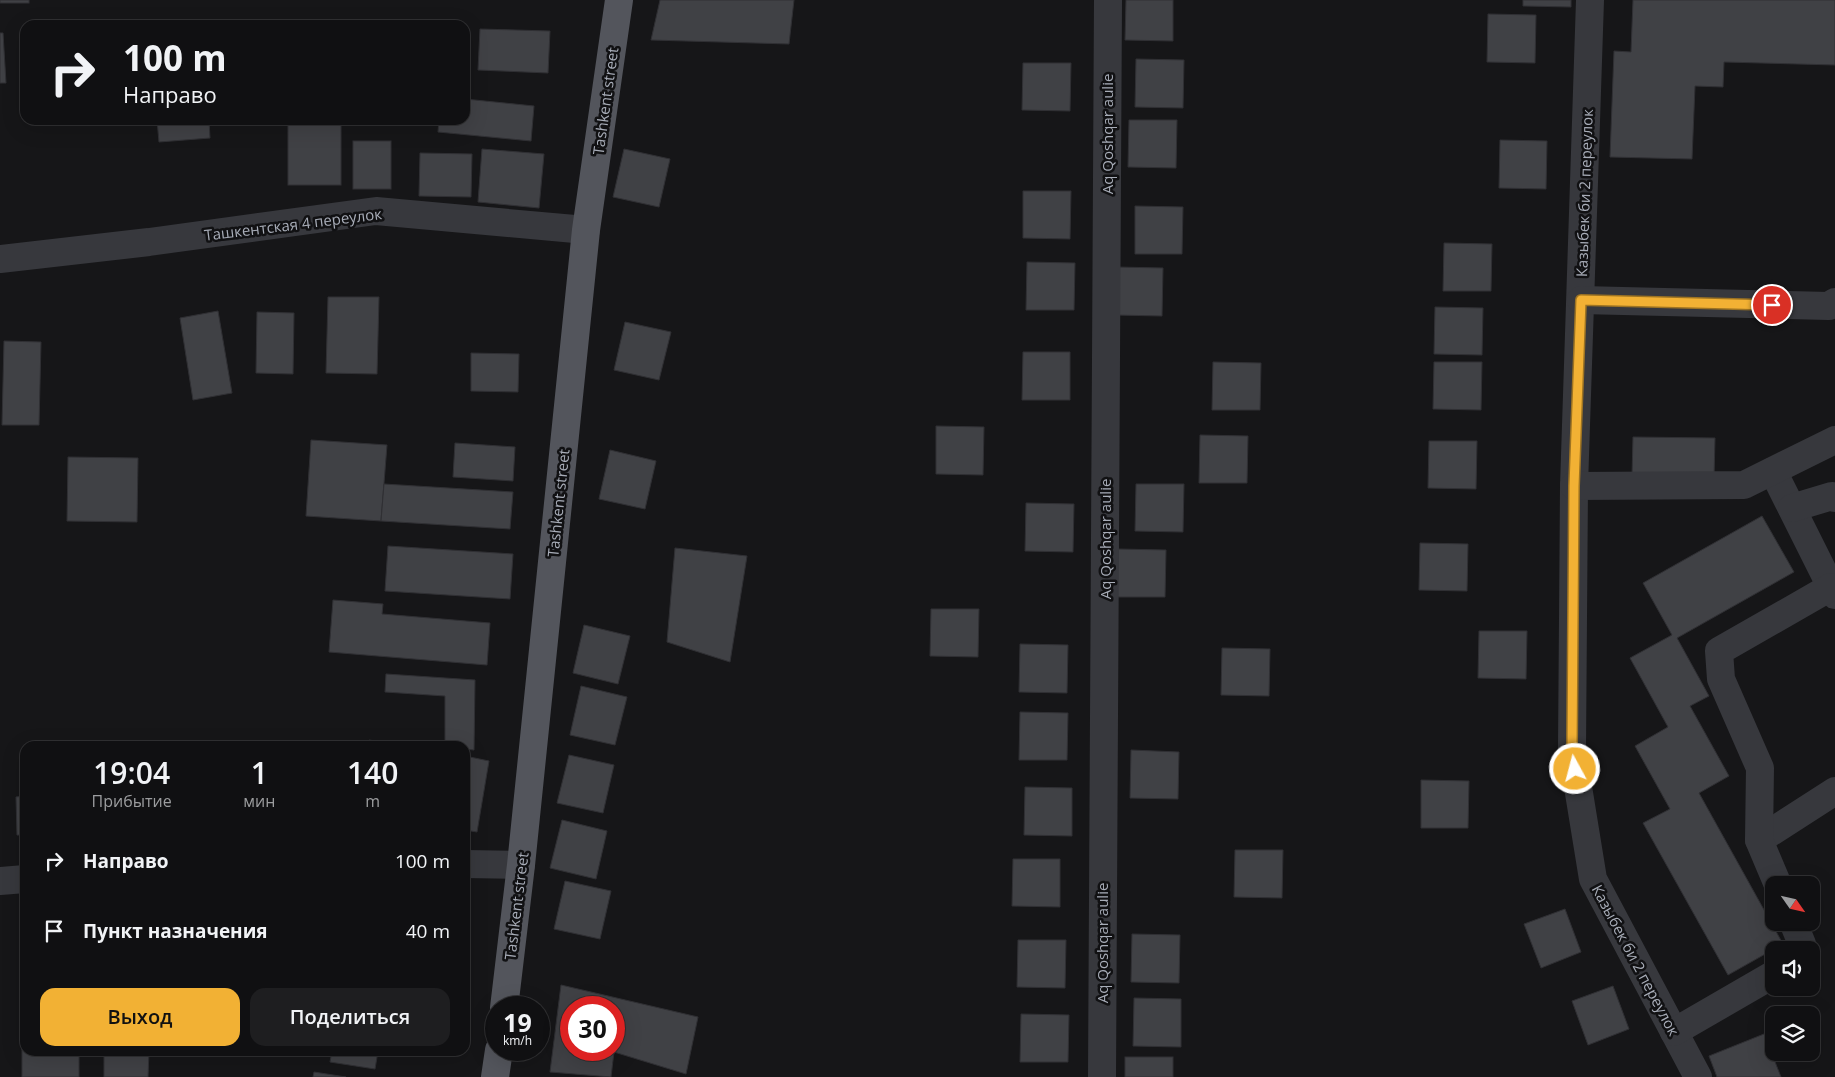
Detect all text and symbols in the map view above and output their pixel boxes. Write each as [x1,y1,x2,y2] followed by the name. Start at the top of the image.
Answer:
[123,34,227,81] text: 100 m
[40,40,105,105] icon: right
[588,46,622,156] street label: Tashkent street
[1097,74,1117,194] street label: Aq Qoshqar aulie
[123,79,217,109] text: Направо
[1571,108,1597,277] street label: Казыбек би 2 переулок
[203,203,383,245] street label: Ташкентская 4 переулок
[1751,284,1793,326] pin
[1758,291,1786,319] icon: arrive
[542,448,574,558] street label: Tashkent street
[1095,479,1115,599] street label: Aq Qoshqar aulie
[1548,742,1600,794] position arrow
[93,752,170,793] text: 19:04
[251,752,268,793] text: 1
[347,752,398,793] text: 140
[92,790,172,812] text: Прибытие
[243,790,275,812] text: мин
[365,790,380,812] text: m
[40,847,68,875] icon: right
[83,848,169,874] text: Направо
[395,848,450,874] text: 100 m
[499,851,533,961] street label: Tashkent street
[1765,876,1820,931] north arrow
[1765,876,1820,1061] map controls
[1588,881,1684,1039] street label: Казыбек би 2 переулок
[1092,883,1112,1003] street label: Aq Qoshqar aulie
[40,917,68,945] icon: arrive
[83,918,268,944] text: Пункт назначения
[406,918,450,944] text: 40 m
[1765,941,1820,996] button: sound
[40,988,240,1046] button: Выход
[250,988,450,1046] button: Поделиться
[560,996,625,1061] speed limit sign: 30
[503,1005,532,1039] text: 19
[1765,1006,1820,1061] button: layers
[503,1032,532,1049] text: km/h

